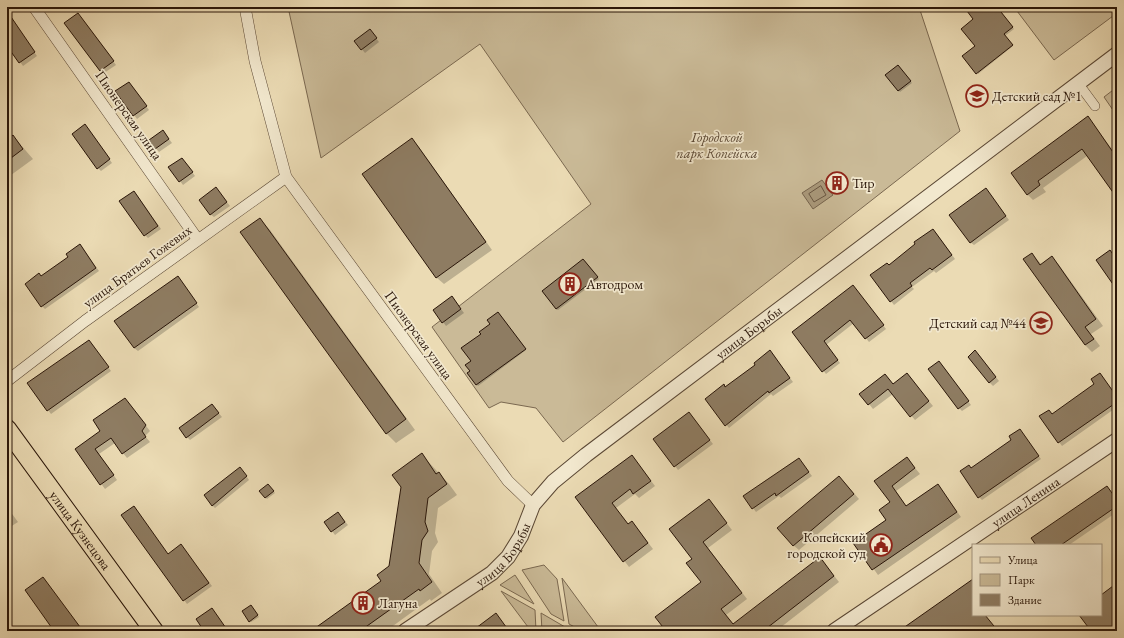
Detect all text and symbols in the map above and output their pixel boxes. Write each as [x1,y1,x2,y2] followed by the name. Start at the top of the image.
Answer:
[91,67,167,164] street label: Пионерская улица
[964,83,990,109] school or university icon: Детский сад №1
[992,87,1082,105] place label: Детский сад №1
[676,128,758,162] park label: Городской парк Копейска
[824,170,850,196] building icon: Тир
[852,174,875,192] place label: Тир
[79,221,195,311] street label: улица Братьев Гожевых
[557,271,583,297] building icon: Автодром
[585,275,643,293] place label: Автодром
[381,287,457,383] street label: Пионерская улица
[712,301,786,363] street label: улица Борьбы
[1028,310,1054,336] school or university icon: Детский сад №44
[929,314,1026,332] place label: Детский сад №44
[988,472,1063,531] street label: улица Ленина
[46,487,116,574] street label: улица Кузнецова
[472,520,534,590] street label: улица Борьбы
[787,528,867,562] place label: Копейский городской суд
[868,532,894,558] public building icon: Копейский городской суд
[972,544,1102,616] legend
[1007,552,1038,568] text: Улица
[1008,572,1035,588] text: Парк
[350,590,376,616] building icon: Лагуна
[1008,592,1042,608] text: Здание
[378,594,418,612] place label: Лагуна

